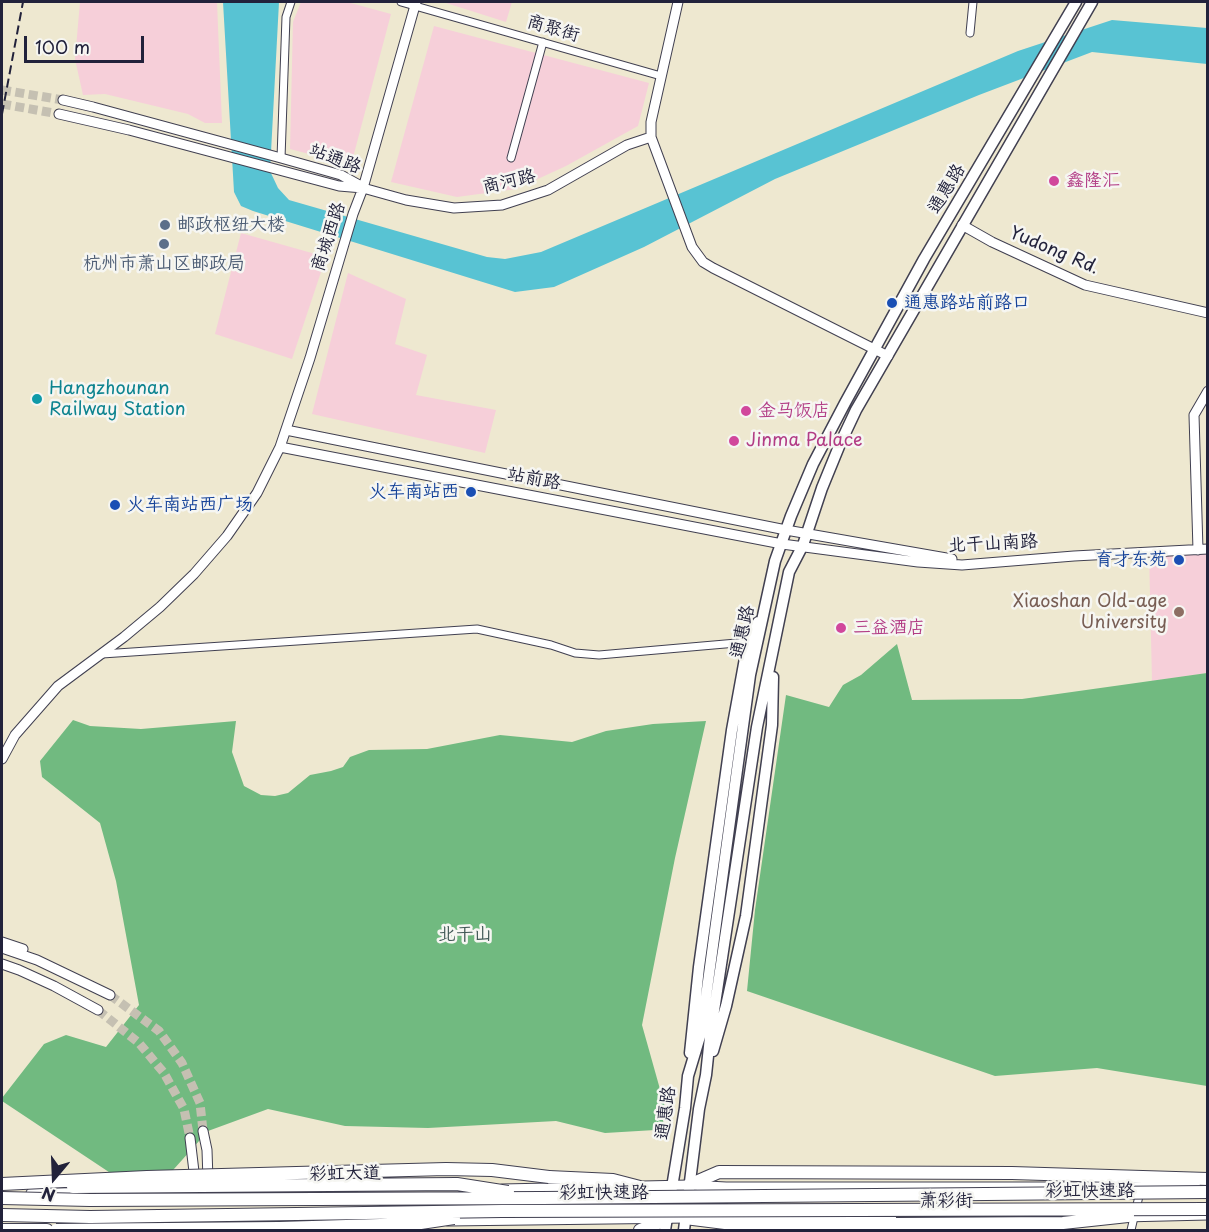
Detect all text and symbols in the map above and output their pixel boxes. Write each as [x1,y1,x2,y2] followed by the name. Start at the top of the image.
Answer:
[524,11,582,47] street label: 商聚街
[27,24,147,62] scale bar
[35,33,90,60] text: 100 m
[306,139,364,179] street label: 站通路
[924,160,970,218] street label: 通惠路
[480,165,538,199] street label: 商河路
[1066,170,1120,192] place label: 鑫隆汇
[1047,174,1061,188] marker: 鑫隆汇
[308,199,350,275] street label: 商城西路
[177,214,285,236] place label: 邮政枢纽大楼
[158,218,172,232] marker: 邮政枢纽大楼
[1006,222,1102,280] street label: Yudong Rd.
[157,237,171,251] marker: 杭州市萧山区邮政局
[83,253,245,275] place label: 杭州市萧山区邮政局
[904,292,1030,314] place label: 通惠路站前路口
[885,296,899,310] marker: 通惠路站前路口
[49,378,185,420] place label: Hangzhounan Railway Station
[30,392,44,406] marker: Hangzhounan Railway Station
[758,400,830,422] place label: 金马饭店
[739,404,753,418] marker: 金马饭店
[746,430,863,452] place label: Jinma Palace
[727,434,741,448] marker: Jinma Palace
[505,463,563,495] street label: 站前路
[369,481,459,503] place label: 火车南站西
[464,485,478,499] marker: 火车南站西
[127,494,253,516] place label: 火车南站西广场
[108,498,122,512] marker: 火车南站西广场
[947,531,1039,557] street label: 北干山南路
[1095,549,1167,571] place label: 育才东苑
[1172,553,1186,567] marker: 育才东苑
[1013,591,1167,634] place label: Xiaoshan Old-age University
[726,603,760,661] street label: 通惠路
[1172,605,1186,619] marker: Xiaoshan Old-age University
[853,617,925,639] place label: 三益酒店
[834,621,848,635] marker: 三益酒店
[438,924,492,946] park label: 北干山
[652,1085,680,1141] street label: 通惠路
[24,1148,84,1208] north arrow
[309,1163,381,1185] street label: 彩虹大道
[1045,1180,1135,1202] street label: 彩虹快速路
[38,1182,58,1208] text: N
[559,1182,649,1204] street label: 彩虹快速路
[919,1190,973,1212] street label: 萧彩街

